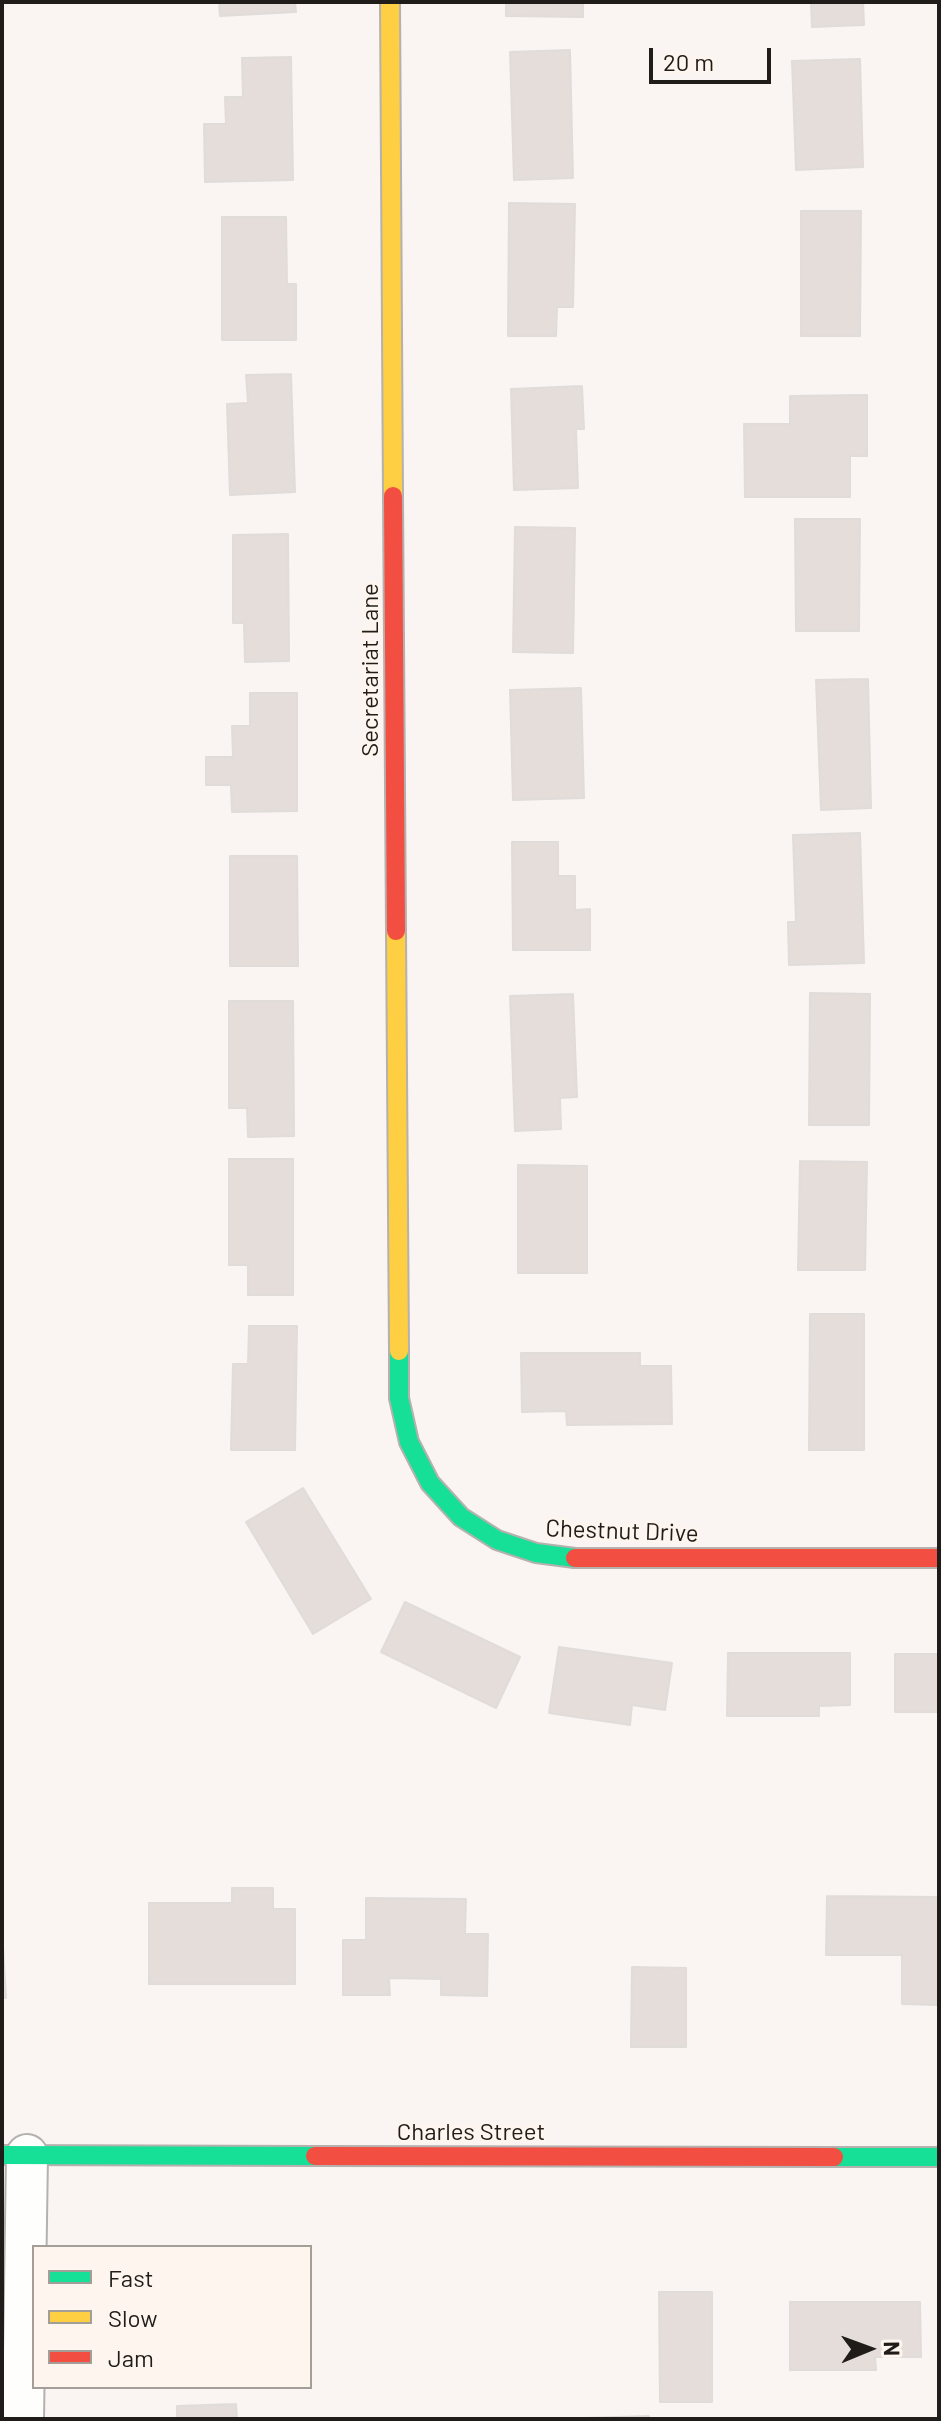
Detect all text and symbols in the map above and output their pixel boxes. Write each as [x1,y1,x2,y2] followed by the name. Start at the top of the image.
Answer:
[653,32,775,82] scale bar
[663,47,714,76] text: 20 m
[356,583,384,757] street label: Secretariat Lane
[545,1514,699,1548] street label: Chestnut Drive
[397,2118,545,2146] street label: Charles Street
[32,2245,312,2389] legend
[108,2263,153,2292] text: Fast
[108,2303,157,2332] text: Slow
[829,2309,909,2389] north arrow
[880,2341,906,2356] text: N
[108,2343,154,2372] text: Jam

